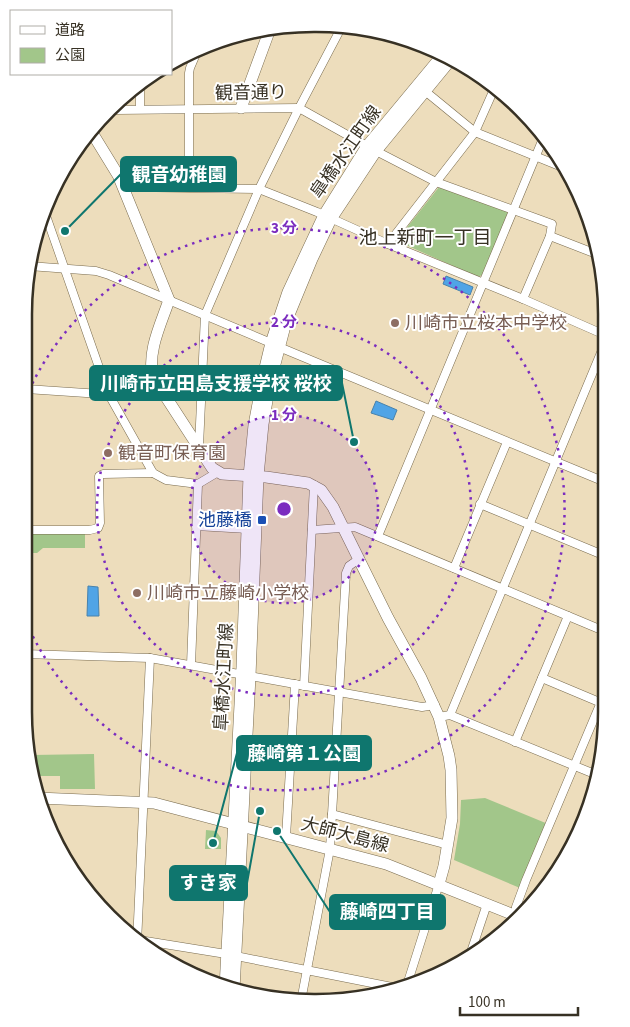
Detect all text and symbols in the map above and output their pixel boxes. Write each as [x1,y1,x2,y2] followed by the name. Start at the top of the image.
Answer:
[10,10,172,75] legend
[55,20,85,41] text: 道路
[55,45,85,66] text: 公園
[215,80,287,106] street label: 観音通り
[305,101,387,203] street label: 皐橋水江町線
[121,157,236,191] callout: 観音幼稚園
[131,162,227,189] text: 観音幼稚園
[271,218,297,239] text: 3 分
[358,225,492,252] district label: 池上新町一丁目
[405,311,567,336] place label: 川崎市立桜本中学校
[271,312,297,333] text: 2 分
[389,317,401,329] marker: 川崎市立桜本中学校
[90,366,342,400] callout: 川崎市立田島支援学校 桜校
[100,371,332,398] text: 川崎市立田島支援学校 桜校
[271,405,297,426] text: 1 分
[118,441,226,466] place label: 観音町保育園
[102,447,114,459] marker: 観音町保育園
[275,500,293,518] centre of rings
[198,508,252,533] place label: 池藤橋
[256,514,268,526] marker: 池藤橋
[147,581,309,606] place label: 川崎市立藤崎小学校
[131,587,143,599] marker: 川崎市立藤崎小学校
[209,622,239,732] street label: 皐橋水江町線
[237,736,371,770] callout: 藤崎第１公園
[247,741,361,768] text: 藤崎第１公園
[298,811,392,859] street label: 大師大島線
[170,866,247,900] callout: すき家
[179,870,237,897] text: すき家
[330,895,445,929] callout: 藤崎四丁目
[339,899,435,926] text: 藤崎四丁目
[460,984,578,1016] scale bar
[468,992,506,1013] text: 100 m

